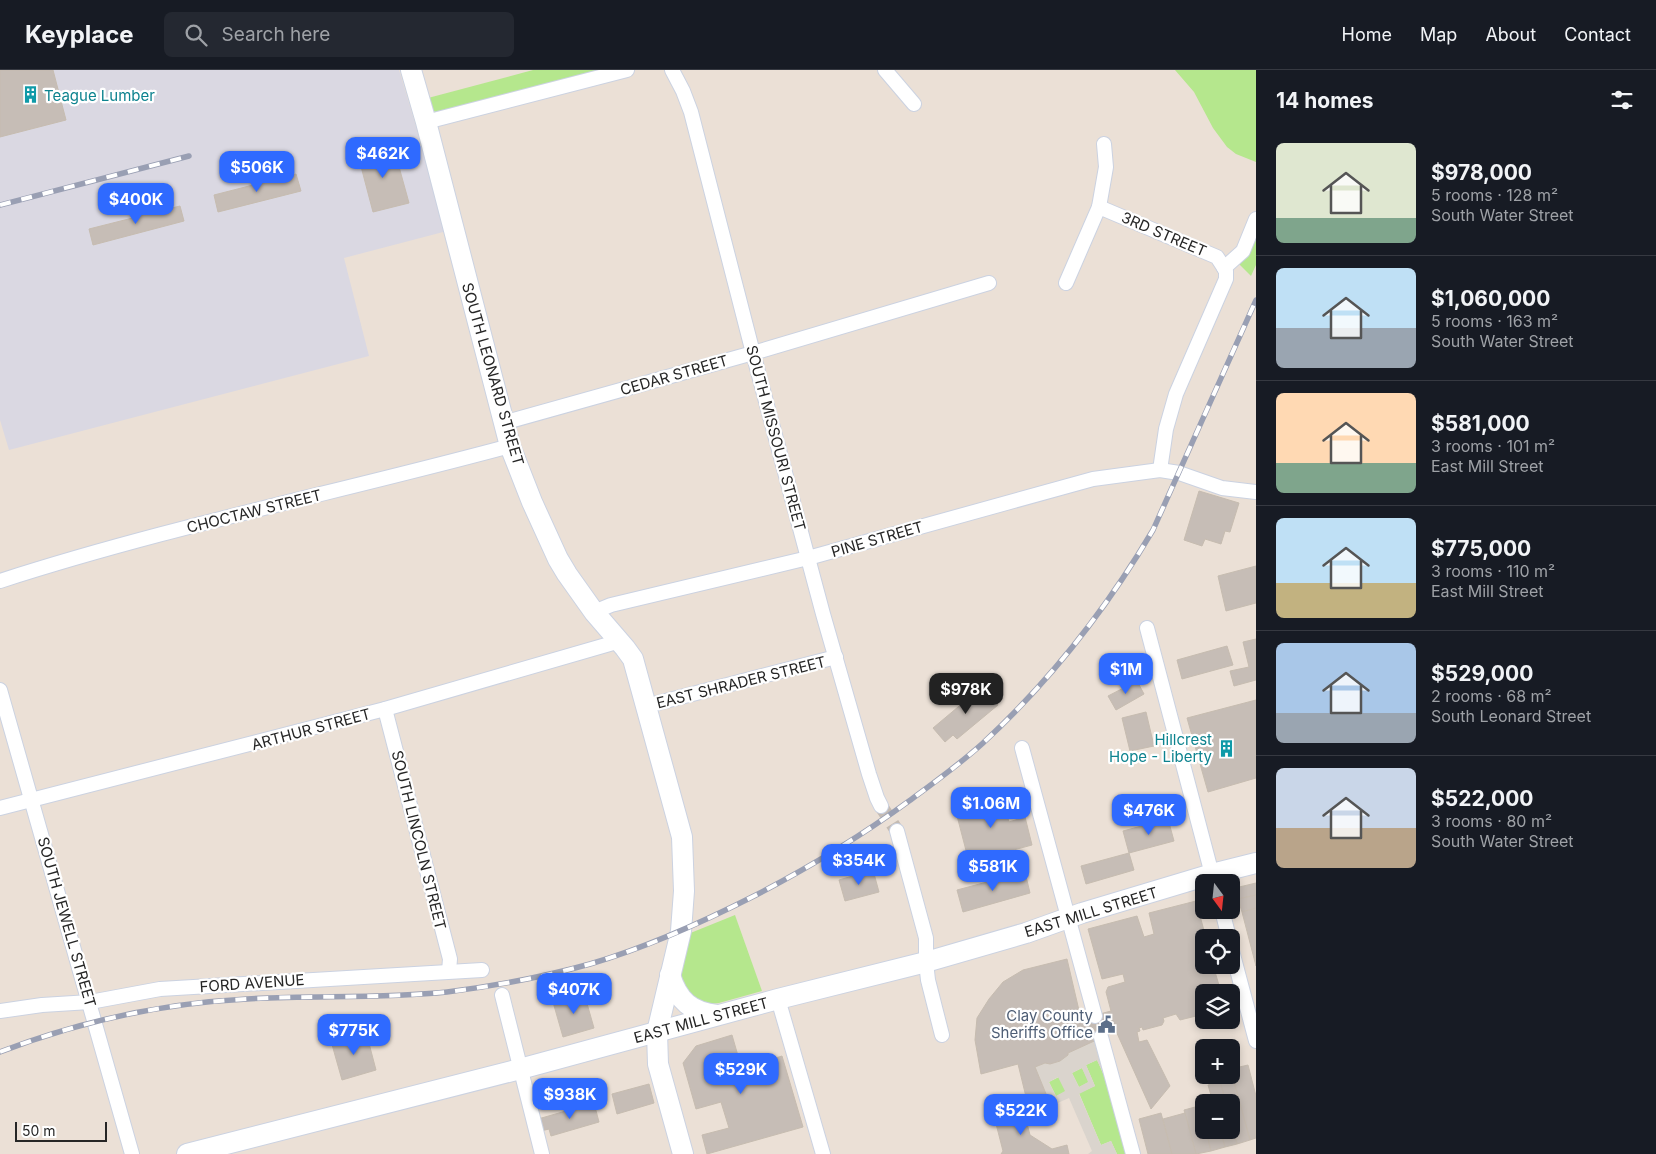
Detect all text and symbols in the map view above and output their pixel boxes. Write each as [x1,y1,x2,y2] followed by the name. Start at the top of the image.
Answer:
[164,12,514,57] search box
[25,20,134,49] text: Keyplace
[182,21,210,49] icon: search
[222,23,330,46] text: Search here
[1342,24,1392,45] text: Home
[1420,24,1457,45] text: Map
[1485,24,1536,45] text: About
[1564,24,1631,45] text: Contact
[20,85,40,105] building icon: Teague Lumber
[44,86,155,105] place label: Teague Lumber
[1608,86,1636,114] icon: filters
[1276,88,1374,113] text: 14 homes
[348,136,418,179] pin: $462K
[356,143,410,163] text: $462K
[222,150,292,193] pin: $506K
[230,157,284,177] text: $506K
[1431,160,1532,185] text: $978,000
[1316,163,1376,223] icon: home
[101,182,171,225] pin: $400K
[1431,185,1558,205] text: 5 rooms · 128 m²
[109,189,163,209] text: $400K
[1431,205,1574,225] text: South Water Street
[1119,208,1209,260] street label: 3RD STREET
[458,280,528,468] street label: SOUTH LEONARD STREET
[1431,286,1550,311] text: $1,060,000
[1316,288,1376,348] icon: home
[1431,311,1558,331] text: 5 rooms · 163 m²
[1431,331,1574,351] text: South Water Street
[742,343,810,533] street label: SOUTH MISSOURI STREET
[618,351,730,399] street label: CEDAR STREET
[1431,411,1530,436] text: $581,000
[1316,413,1376,473] icon: home
[1431,436,1555,456] text: 3 rooms · 101 m²
[1431,456,1544,476] text: East Mill Street
[185,485,323,537] street label: CHOCTAW STREET
[829,517,925,561] street label: PINE STREET
[1431,536,1531,561] text: $775,000
[1316,538,1376,598] icon: home
[1431,561,1555,581] text: 3 rooms · 110 m²
[1431,581,1544,601] text: East Mill Street
[654,652,828,712] street label: EAST SHRADER STREET
[1102,652,1150,695] pin: $1M
[1110,659,1142,679] text: $1M
[1431,661,1533,686] text: $529,000
[1316,663,1376,723] icon: home
[931,672,1001,715] pin: $978K
[940,679,992,699] text: $978K
[1431,686,1552,706] text: 2 rooms · 68 m²
[249,704,373,754] street label: ARTHUR STREET
[1431,706,1591,726] text: South Leonard Street
[1109,730,1213,766] place label: Hillcrest Hope - Liberty
[1216,738,1236,758] building icon: Hillcrest Hope - Liberty
[387,748,451,932] street label: SOUTH LINCOLN STREET
[950,786,1032,829] pin: $1.06M
[1431,786,1534,811] text: $522,000
[1316,788,1376,848] icon: home
[962,793,1020,813] text: $1.06M
[1114,794,1184,836] pin: $476K
[1123,800,1175,820] text: $476K
[1431,811,1552,831] text: 3 rooms · 80 m²
[1431,831,1574,851] text: South Water Street
[34,835,100,1009] street label: SOUTH JEWELL STREET
[824,844,894,886] pin: $354K
[832,850,886,870] text: $354K
[958,850,1028,892] pin: $581K
[968,856,1018,876] text: $581K
[1195,874,1240,919] north arrow
[1195,874,1240,1139] map controls
[1022,883,1160,941] street label: EAST MILL STREET
[1195,929,1240,974] button: locate
[199,970,305,996] street label: FORD AVENUE
[539,972,609,1015] pin: $407K
[548,979,600,999] text: $407K
[1195,984,1240,1029] button: layers
[632,993,770,1047] street label: EAST MILL STREET
[991,1006,1094,1042] place label: Clay County Sheriffs Office
[319,1014,389,1056] pin: $775K
[1097,1014,1117,1034] public building icon: Clay County Sheriffs Office
[329,1020,379,1040] text: $775K
[1195,1039,1240,1084] button: +
[706,1052,776,1095] pin: $529K
[715,1059,767,1079] text: $529K
[535,1078,605,1120] pin: $938K
[543,1084,597,1104] text: $938K
[986,1094,1056,1136] pin: $522K
[1195,1094,1240,1139] button: −
[995,1100,1047,1120] text: $522K
[15,1119,108,1142] scale bar
[22,1122,56,1139] text: 50 m

